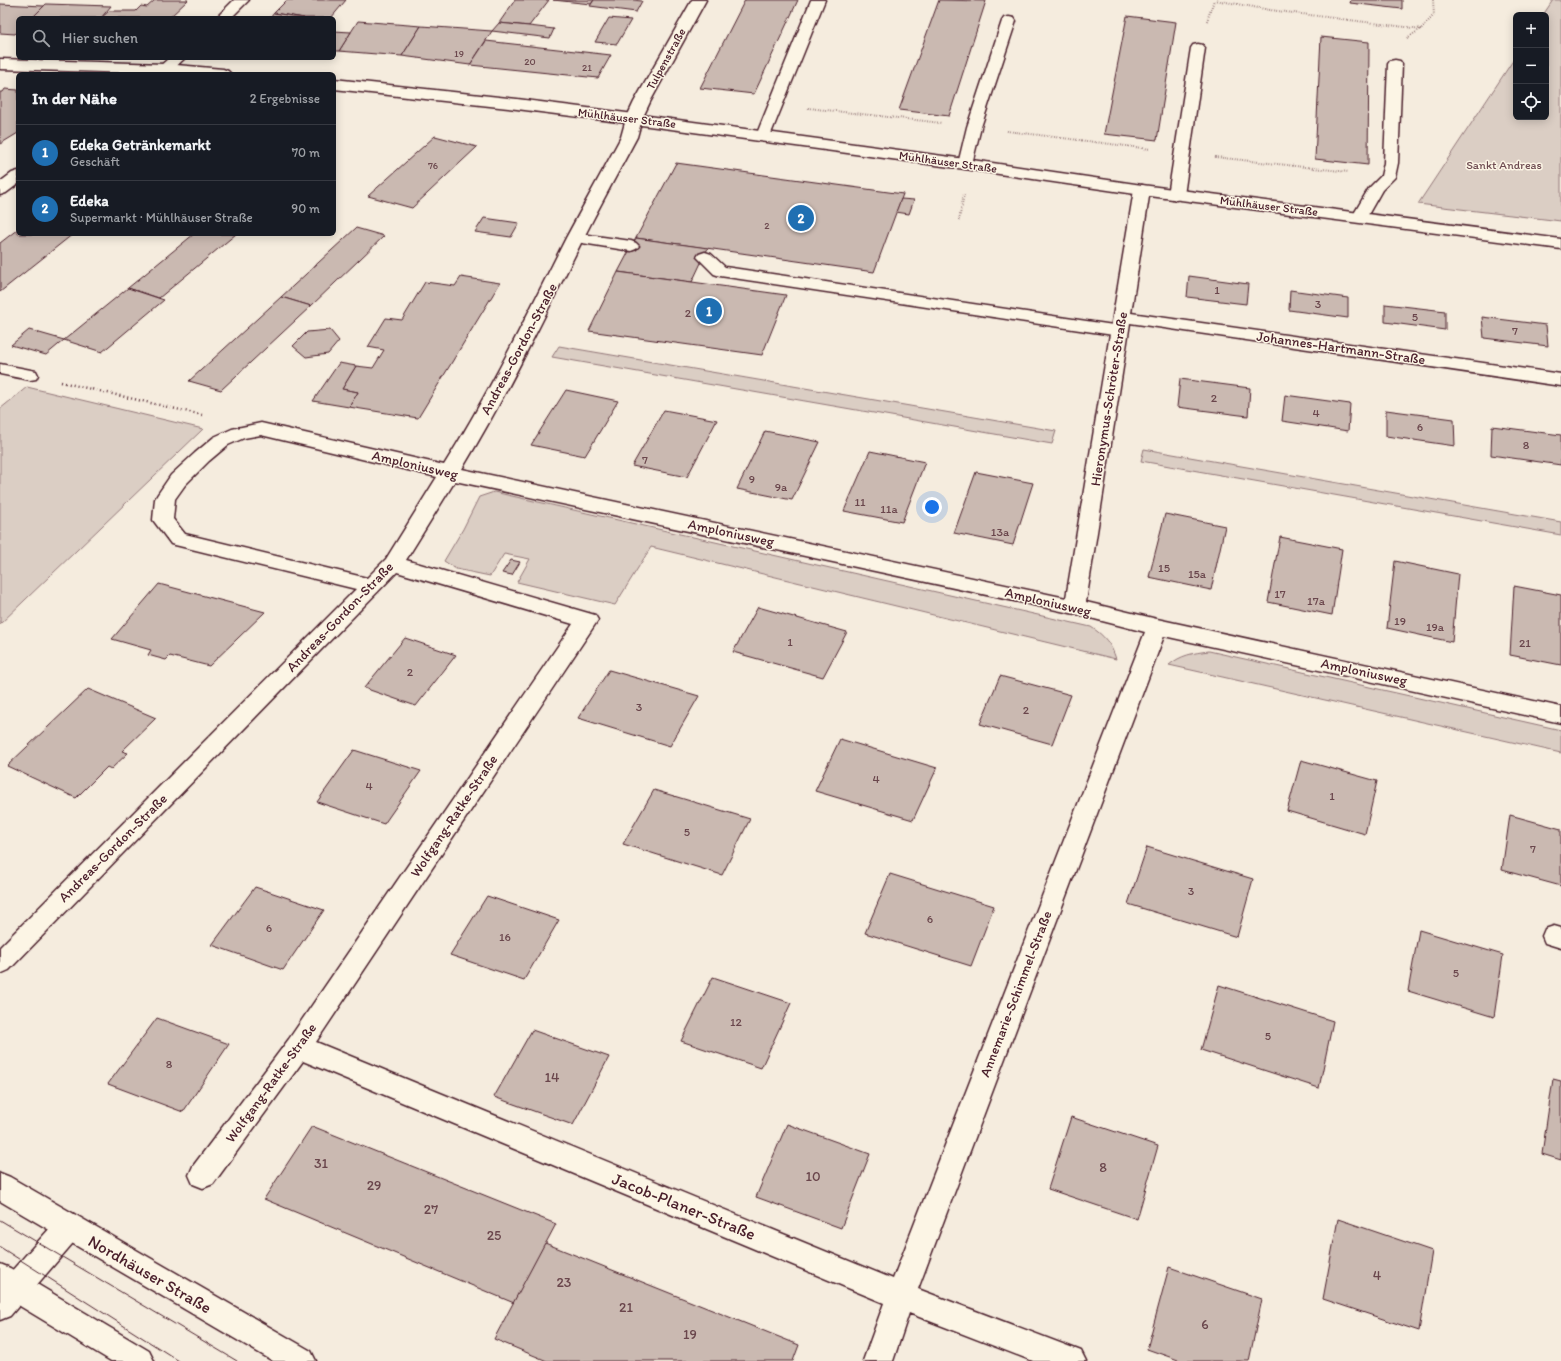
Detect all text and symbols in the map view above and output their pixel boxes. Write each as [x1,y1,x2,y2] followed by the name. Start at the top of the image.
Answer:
[1513,12,1549,120] map controls
[1513,12,1549,48] button: +
[16,16,336,60] search box
[643,26,689,92] street label: Tulpenstraße
[30,27,52,49] icon: search
[62,29,138,47] text: Hier suchen
[454,47,464,60] house number: 19
[1513,48,1549,84] button: −
[524,55,536,68] house number: 20
[582,61,592,74] house number: 21
[1513,84,1549,120] button: locate
[32,88,117,108] text: In der Nähe
[250,91,320,106] text: 2 Ergebnisse
[577,105,677,131] street label: Mühlhäuser Straße
[70,136,211,154] text: Edeka Getränkemarkt
[42,145,48,160] text: 1
[292,145,320,160] text: 70 m
[898,148,998,176] street label: Mühlhäuser Straße
[70,154,120,169] text: Geschäft
[1466,158,1542,172] park label: Sankt Andreas
[428,159,438,172] house number: 76
[70,192,109,210] text: Edeka
[1219,193,1319,219] street label: Mühlhäuser Straße
[42,201,48,216] text: 2
[291,201,320,216] text: 90 m
[788,203,814,233] pin: 2
[70,210,253,225] text: Supermarkt · Mühlhäuser Straße
[764,219,770,232] house number: 2
[477,280,561,418] street label: Andreas-Gordon-Straße
[1214,283,1220,297] house number: 1
[696,296,722,326] pin: 1
[1315,297,1322,311] house number: 3
[685,306,692,320] house number: 2
[1087,310,1131,487] street label: Hieronymus-Schröter-Straße
[1412,310,1418,324] house number: 5
[1512,324,1518,338] house number: 7
[1255,328,1427,368] street label: Johannes-Hartmann-Straße
[1211,391,1218,405] house number: 2
[1312,406,1320,420] house number: 4
[1417,420,1423,434] house number: 6
[1523,438,1530,452] house number: 8
[370,447,460,483] street label: Amploniusweg
[642,453,648,467] house number: 7
[749,472,755,486] house number: 9
[775,480,788,494] house number: 9a
[854,495,866,509] house number: 11
[922,497,942,517] your location
[880,502,898,516] house number: 11a
[686,516,776,551] street label: Amploniusweg
[991,525,1010,539] house number: 13a
[283,558,397,676] street label: Andreas-Gordon-Straße
[1158,561,1170,575] house number: 15
[1188,567,1207,581] house number: 15a
[1003,584,1093,620] street label: Amploniusweg
[1274,587,1286,601] house number: 17
[1307,594,1326,608] house number: 17a
[1394,614,1406,628] house number: 19
[1426,620,1445,634] house number: 19a
[787,635,793,649] house number: 1
[1519,636,1531,650] house number: 21
[1319,655,1409,690] street label: Amploniusweg
[407,665,414,679] house number: 2
[636,700,643,714] house number: 3
[1023,703,1030,717] house number: 2
[407,751,501,880] street label: Wolfgang-Ratke-Straße
[872,772,880,786] house number: 4
[365,779,373,793] house number: 4
[1329,789,1335,803] house number: 1
[55,790,171,906] street label: Andreas-Gordon-Straße
[684,825,690,839] house number: 5
[1530,842,1536,856] house number: 7
[1188,884,1195,898] house number: 3
[976,908,1056,1080] street label: Annemarie-Schimmel-Straße
[927,912,933,926] house number: 6
[266,921,272,935] house number: 6
[499,930,511,944] house number: 16
[1453,966,1459,980] house number: 5
[730,1015,743,1029] house number: 12
[222,1020,320,1146] street label: Wolfgang-Ratke-Straße
[1265,1029,1271,1043] house number: 5
[166,1057,173,1071] house number: 8
[545,1069,560,1086] house number: 14
[314,1155,329,1172] house number: 31
[1099,1159,1107,1176] house number: 8
[609,1168,759,1244] street label: Jacob-Planer-Straße
[805,1168,821,1185] house number: 10
[367,1177,381,1194] house number: 29
[424,1201,438,1218] house number: 27
[487,1227,501,1244] house number: 25
[85,1231,215,1317] street label: Nordhäuser Straße
[1373,1267,1382,1284] house number: 4
[557,1274,572,1291] house number: 23
[619,1299,633,1316] house number: 21
[1201,1316,1209,1333] house number: 6
[683,1326,697,1343] house number: 19

